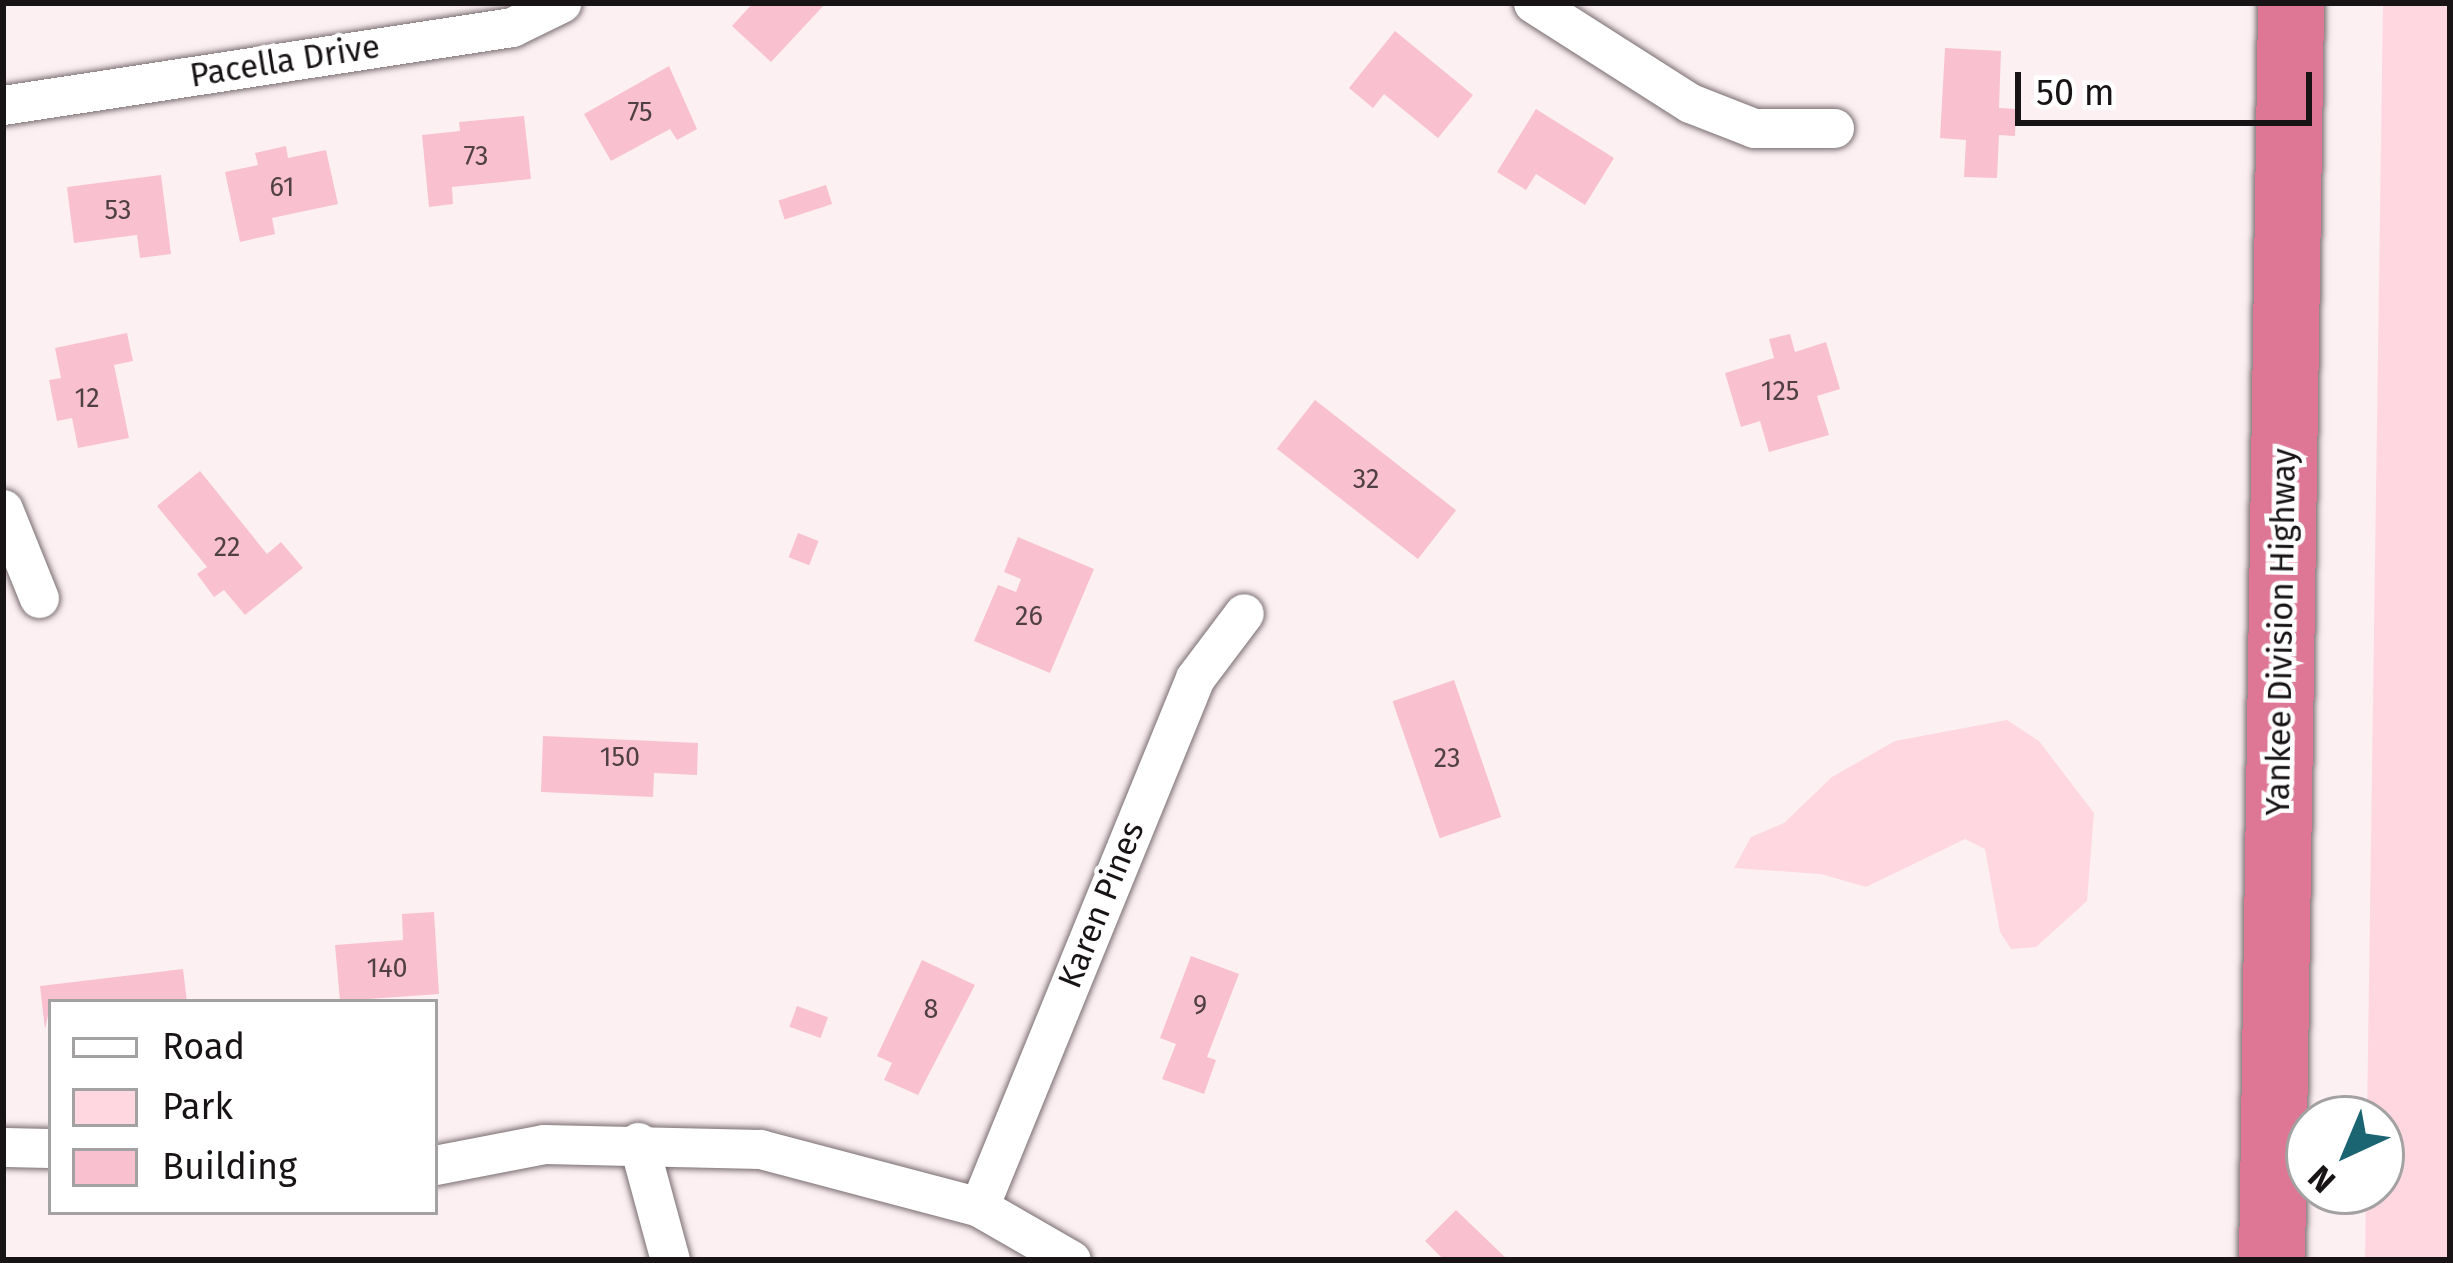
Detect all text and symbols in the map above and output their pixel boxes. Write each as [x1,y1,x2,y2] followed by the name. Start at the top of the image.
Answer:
[187,27,383,97] street label: Pacella Drive
[2021,48,2318,122] scale bar
[2036,71,2115,115] text: 50 m
[627,97,653,129] house number: 75
[463,141,489,173] house number: 73
[270,172,294,204] house number: 61
[105,195,131,227] house number: 53
[1761,376,1799,408] house number: 125
[74,383,100,415] house number: 12
[2259,448,2305,816] street label: Yankee Division Highway
[1353,464,1379,496] house number: 32
[214,532,240,564] house number: 22
[1015,601,1043,633] house number: 26
[600,742,640,774] house number: 150
[1434,743,1460,775] house number: 23
[1051,816,1153,994] street label: Karen Pines
[366,953,408,985] house number: 140
[1193,990,1207,1022] house number: 9
[924,994,938,1026] house number: 8
[48,999,438,1215] legend
[162,1025,245,1069] text: Road
[162,1085,233,1129] text: Park
[2285,1095,2405,1215] north arrow
[162,1145,297,1189] text: Building
[2300,1157,2344,1201] text: N

